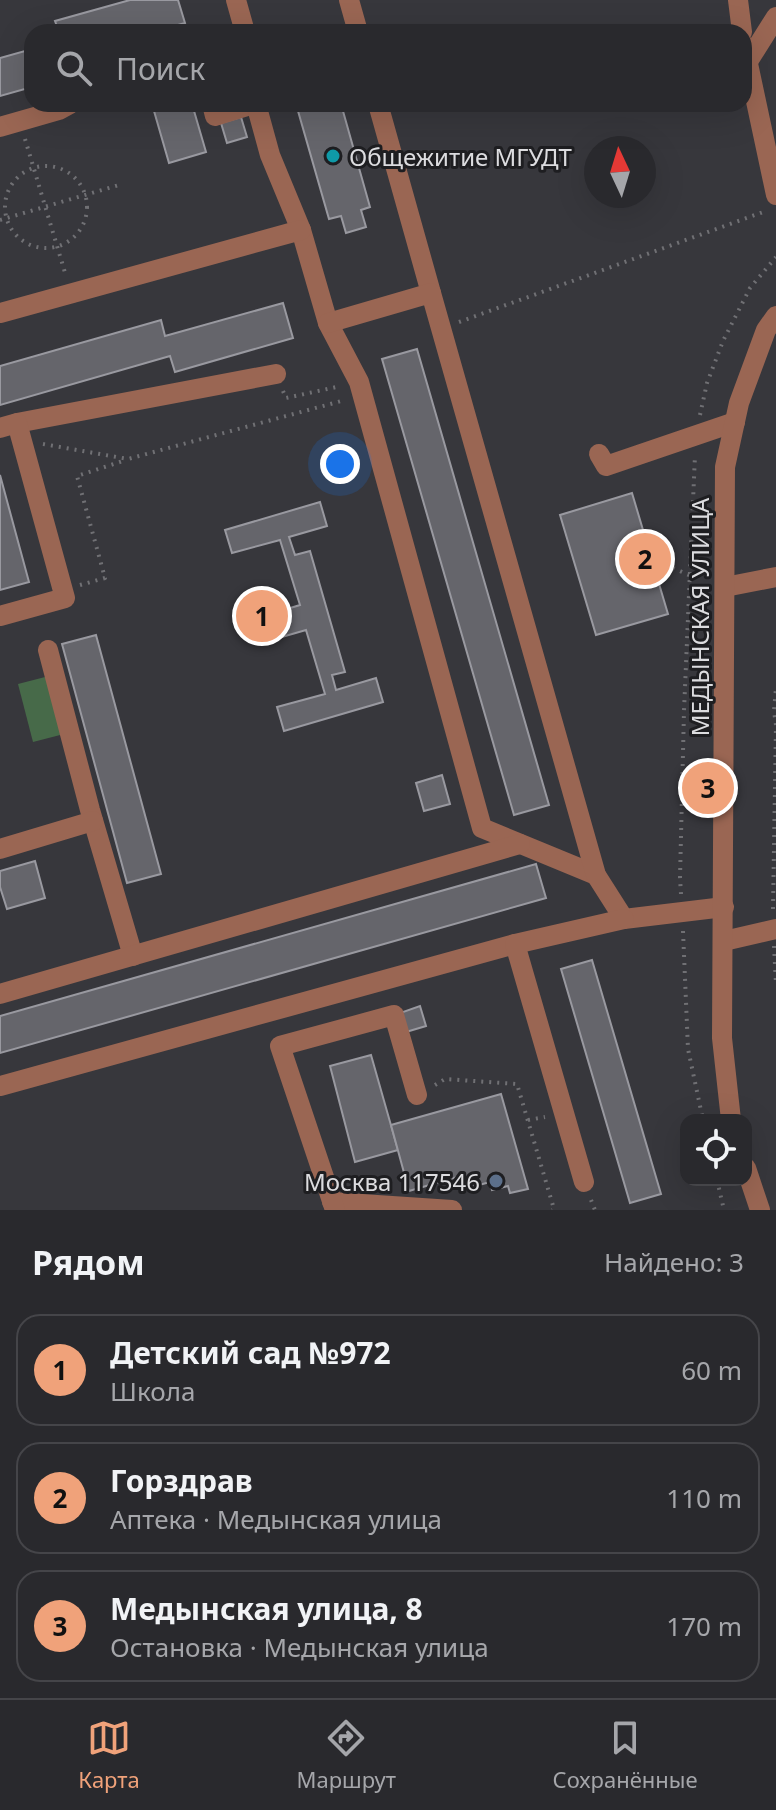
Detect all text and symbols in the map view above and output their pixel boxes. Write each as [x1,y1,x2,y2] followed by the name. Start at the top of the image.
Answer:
[24,24,752,112] search box
[52,46,96,90] icon: search
[116,48,205,89] text: Поиск
[584,136,656,208] north arrow
[349,140,572,173] place label: Общежитие МГУДТ
[324,147,342,165] marker: Общежитие МГУДТ
[320,444,360,484] your location
[683,497,716,736] street label: МЕДЫНСКАЯ УЛИЦА
[619,529,671,589] pin: 2
[236,586,288,646] pin: 1
[682,758,734,818] pin: 3
[680,1114,752,1186] map controls
[680,1114,752,1186] button: locate
[304,1165,480,1198] place label: Москва 117546
[487,1172,505,1190] marker: Москва 117546
[32,1239,145,1285] text: Рядом
[604,1244,744,1280] text: Найдено: 3
[110,1332,391,1373] text: Детский сад №972
[53,1352,67,1388] text: 1
[681,1352,742,1388] text: 60 m
[110,1373,195,1409] text: Школа
[110,1460,253,1501] text: Горздрав
[53,1480,67,1516] text: 2
[666,1480,742,1516] text: 110 m
[110,1501,442,1537] text: Аптека · Медынская улица
[110,1588,423,1629] text: Медынская улица, 8
[53,1608,67,1644] text: 3
[666,1608,742,1644] text: 170 m
[110,1629,489,1665] text: Остановка · Медынская улица
[78,1716,140,1794] tab: Карта
[296,1716,396,1794] tab: Маршрут
[553,1716,698,1794] tab: Сохранённые

